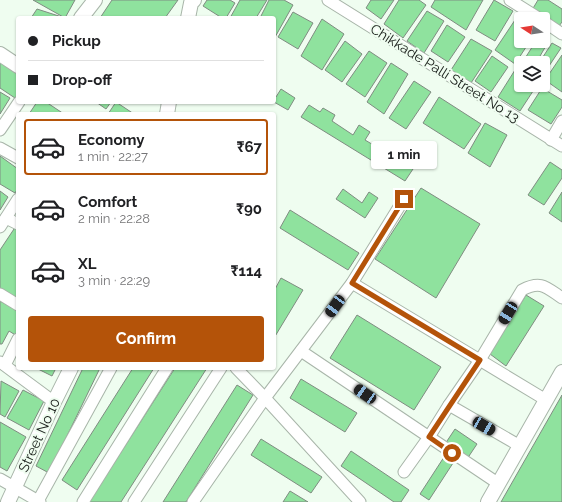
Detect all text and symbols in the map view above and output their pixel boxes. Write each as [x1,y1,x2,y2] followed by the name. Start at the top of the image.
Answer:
[514,12,550,48] north arrow
[514,12,550,92] map controls
[368,20,522,126] street label: Chikkade Palli Street No 13
[52,32,101,50] text: Pickup
[514,56,550,92] button: layers
[52,71,112,89] text: Drop-off
[30,129,66,165] icon: car
[78,131,145,149] text: Economy
[236,138,262,156] text: ₹67
[371,141,437,169] callout: 1 min
[388,147,420,162] text: 1 min
[78,149,148,164] text: 1 min · 22:27
[395,190,413,208] route end
[30,191,66,227] icon: car
[78,193,137,211] text: Comfort
[236,200,262,218] text: ₹90
[78,211,150,226] text: 2 min · 22:28
[30,253,66,289] icon: car
[78,255,96,273] text: XL
[231,262,262,280] text: ₹114
[78,273,150,288] text: 3 min · 22:29
[323,293,347,319] car
[497,300,519,326] car
[28,316,264,362] button: Confirm
[352,382,378,406] car
[15,396,63,474] street label: Street No 10
[471,415,497,437] car
[443,444,461,462] route start

